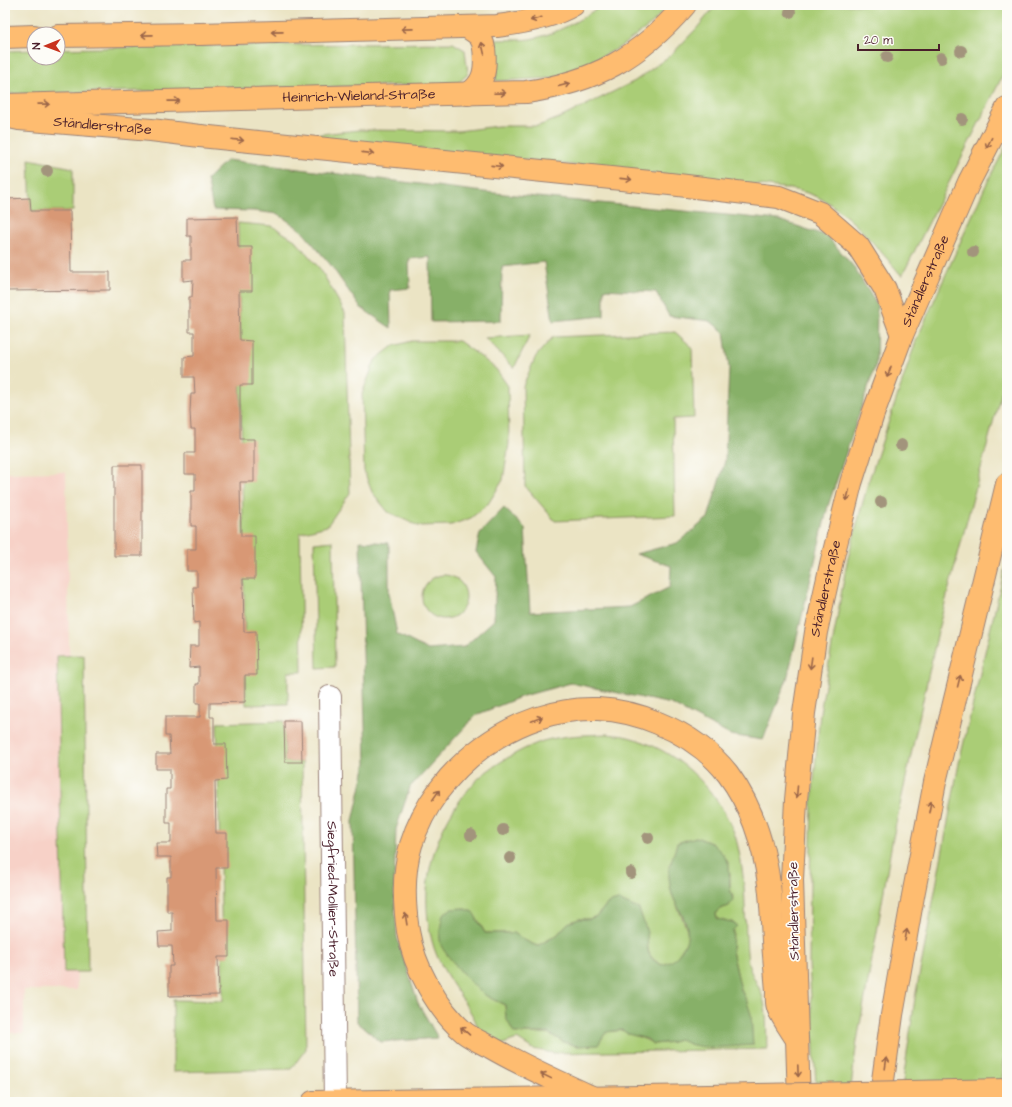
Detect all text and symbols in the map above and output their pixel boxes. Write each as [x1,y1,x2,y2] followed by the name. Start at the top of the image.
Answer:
[530,16,543,23] one-way arrow
[401,25,414,33] one-way arrow
[26,26,66,66] north arrow
[858,26,939,52] scale bar
[271,28,284,36] one-way arrow
[141,31,154,39] one-way arrow
[864,32,893,49] text: 20 m
[29,42,44,50] text: N
[479,42,487,55] one-way arrow
[557,81,570,88] one-way arrow
[282,84,436,108] street label: Heinrich-Wieland-Straße
[493,89,506,97] one-way arrow
[167,97,180,105] one-way arrow
[37,100,50,108] one-way arrow
[52,112,153,140] street label: Ständlerstraße
[231,136,244,144] one-way arrow
[985,137,992,149] one-way arrow
[361,149,374,157] one-way arrow
[490,162,503,170] one-way arrow
[619,175,632,183] one-way arrow
[897,231,955,330] street label: Ständlerstraße
[884,365,892,377] one-way arrow
[844,488,851,501] one-way arrow
[805,538,847,638] street label: Ständlerstraße
[807,656,815,669] one-way arrow
[956,674,964,687] one-way arrow
[531,714,543,722] one-way arrow
[793,785,800,798] one-way arrow
[431,790,440,801] one-way arrow
[926,801,934,814] one-way arrow
[322,821,343,978] street label: Siegfried-Mollier-Straße
[783,861,805,960] street label: Ständlerstraße
[402,913,410,926] one-way arrow
[902,929,910,942] one-way arrow
[460,1027,470,1036] one-way arrow
[882,1057,890,1070] one-way arrow
[794,1064,801,1077] one-way arrow
[540,1072,552,1079] one-way arrow

